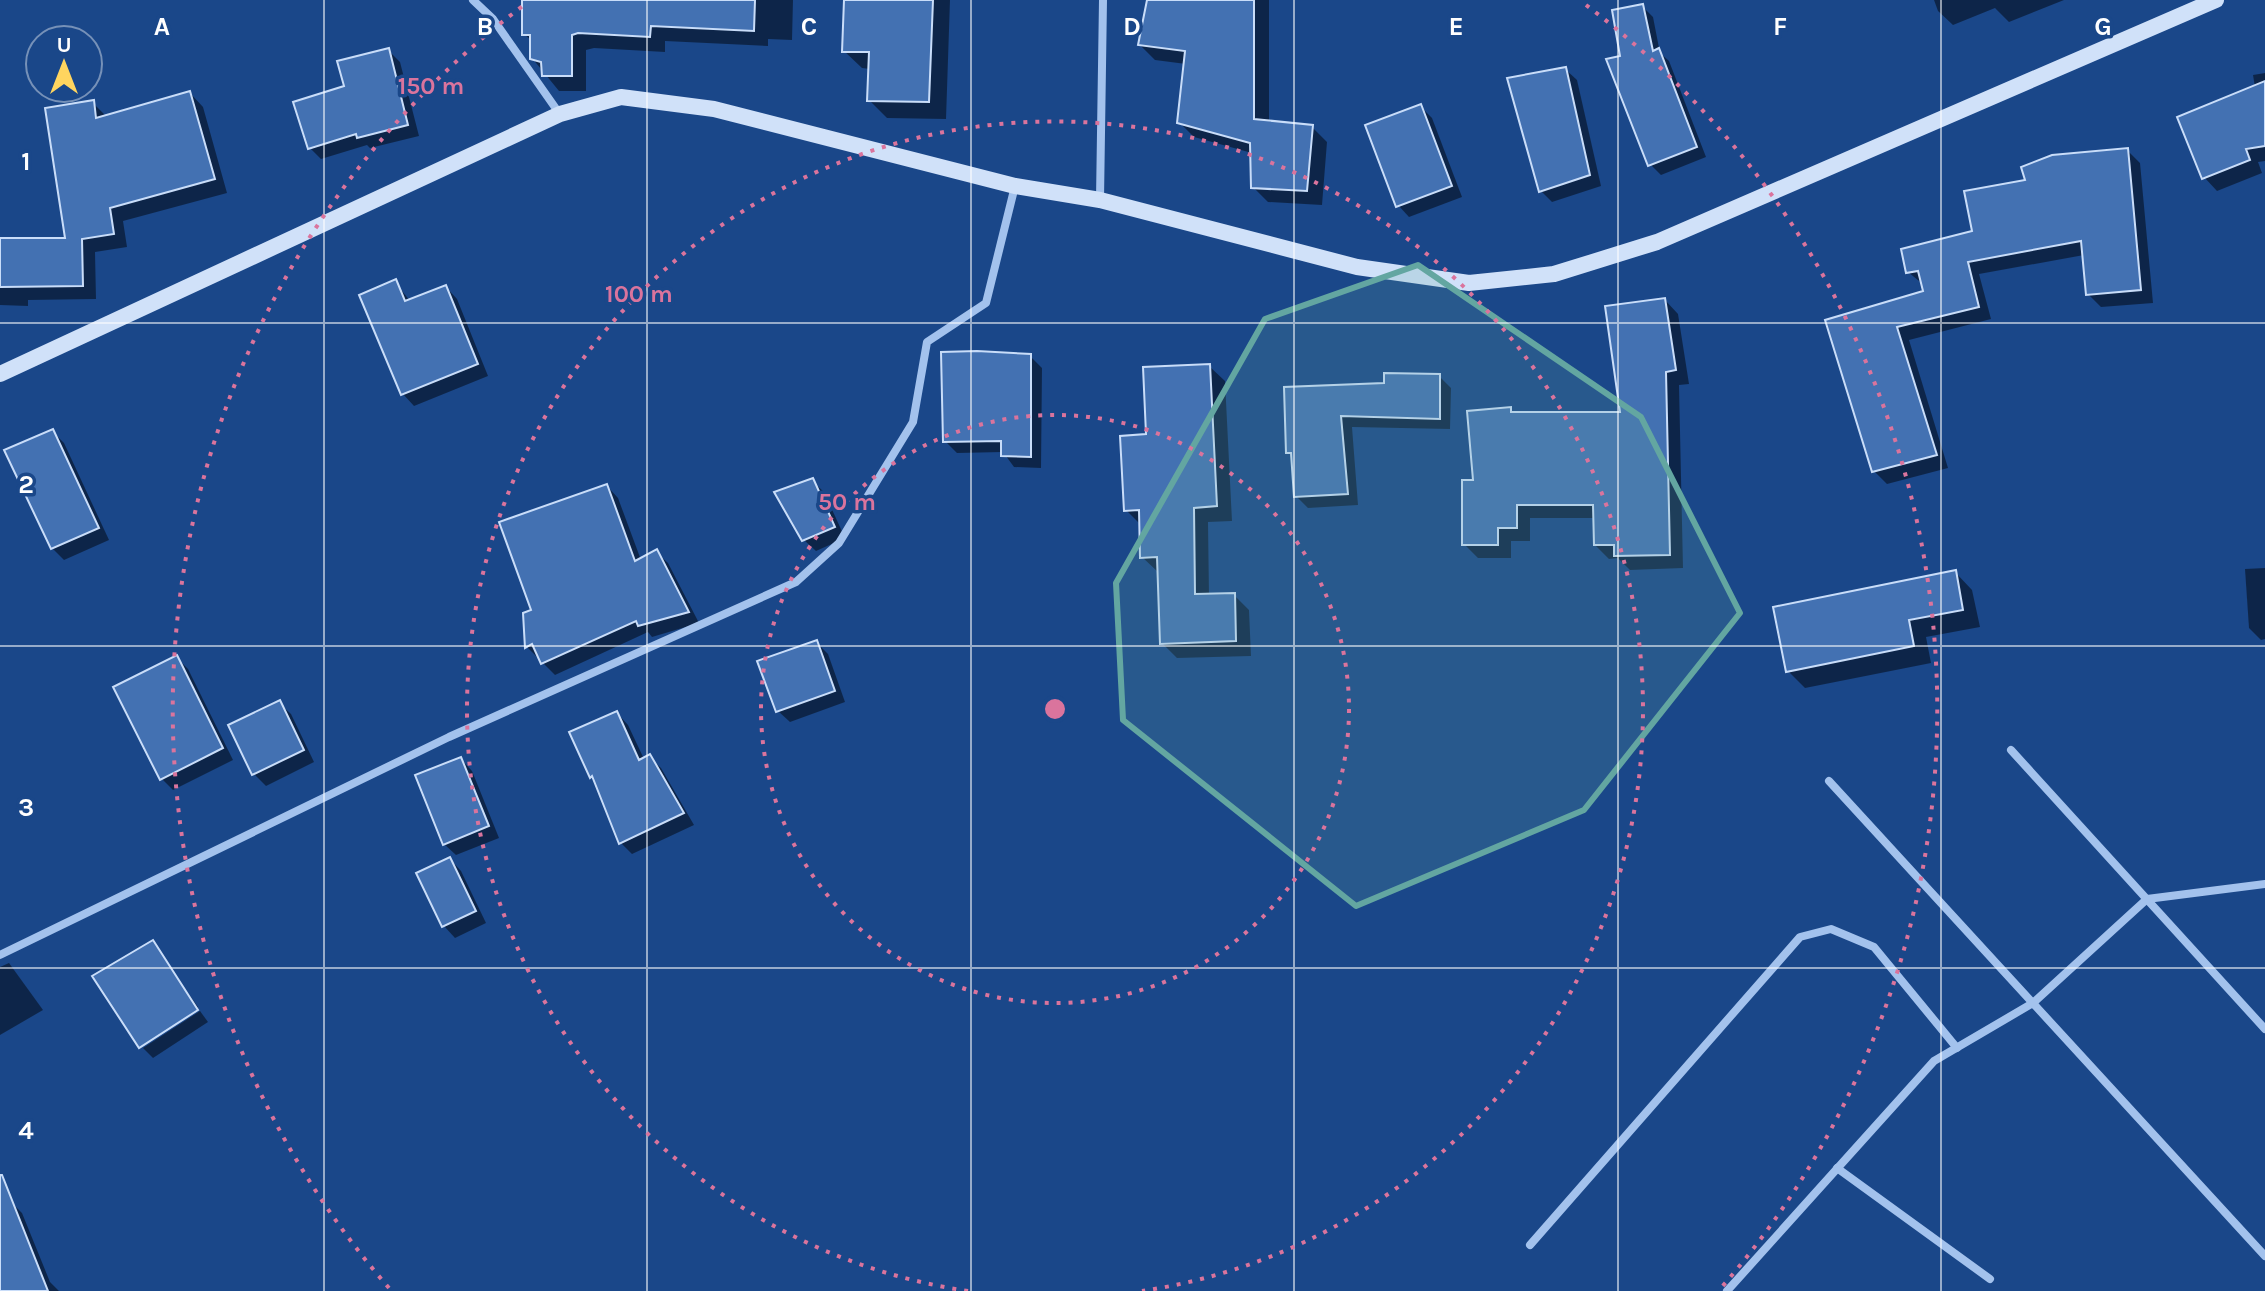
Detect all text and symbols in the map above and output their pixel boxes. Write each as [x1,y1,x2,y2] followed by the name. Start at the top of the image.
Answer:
[154,11,170,42] text: A
[477,11,493,42] text: B
[801,11,817,42] text: C
[1123,11,1141,42] text: D
[1448,11,1464,42] text: E
[1773,11,1787,42] text: F
[2094,11,2112,42] text: G
[24,24,104,104] north arrow
[56,32,72,58] text: U
[398,72,464,100] text: 150 m
[21,146,31,177] text: 1
[605,280,673,308] text: 100 m
[18,469,34,500] text: 2
[818,488,876,516] text: 50 m
[1041,695,1069,723] centre of rings
[18,792,34,823] text: 3
[18,1115,34,1146] text: 4

